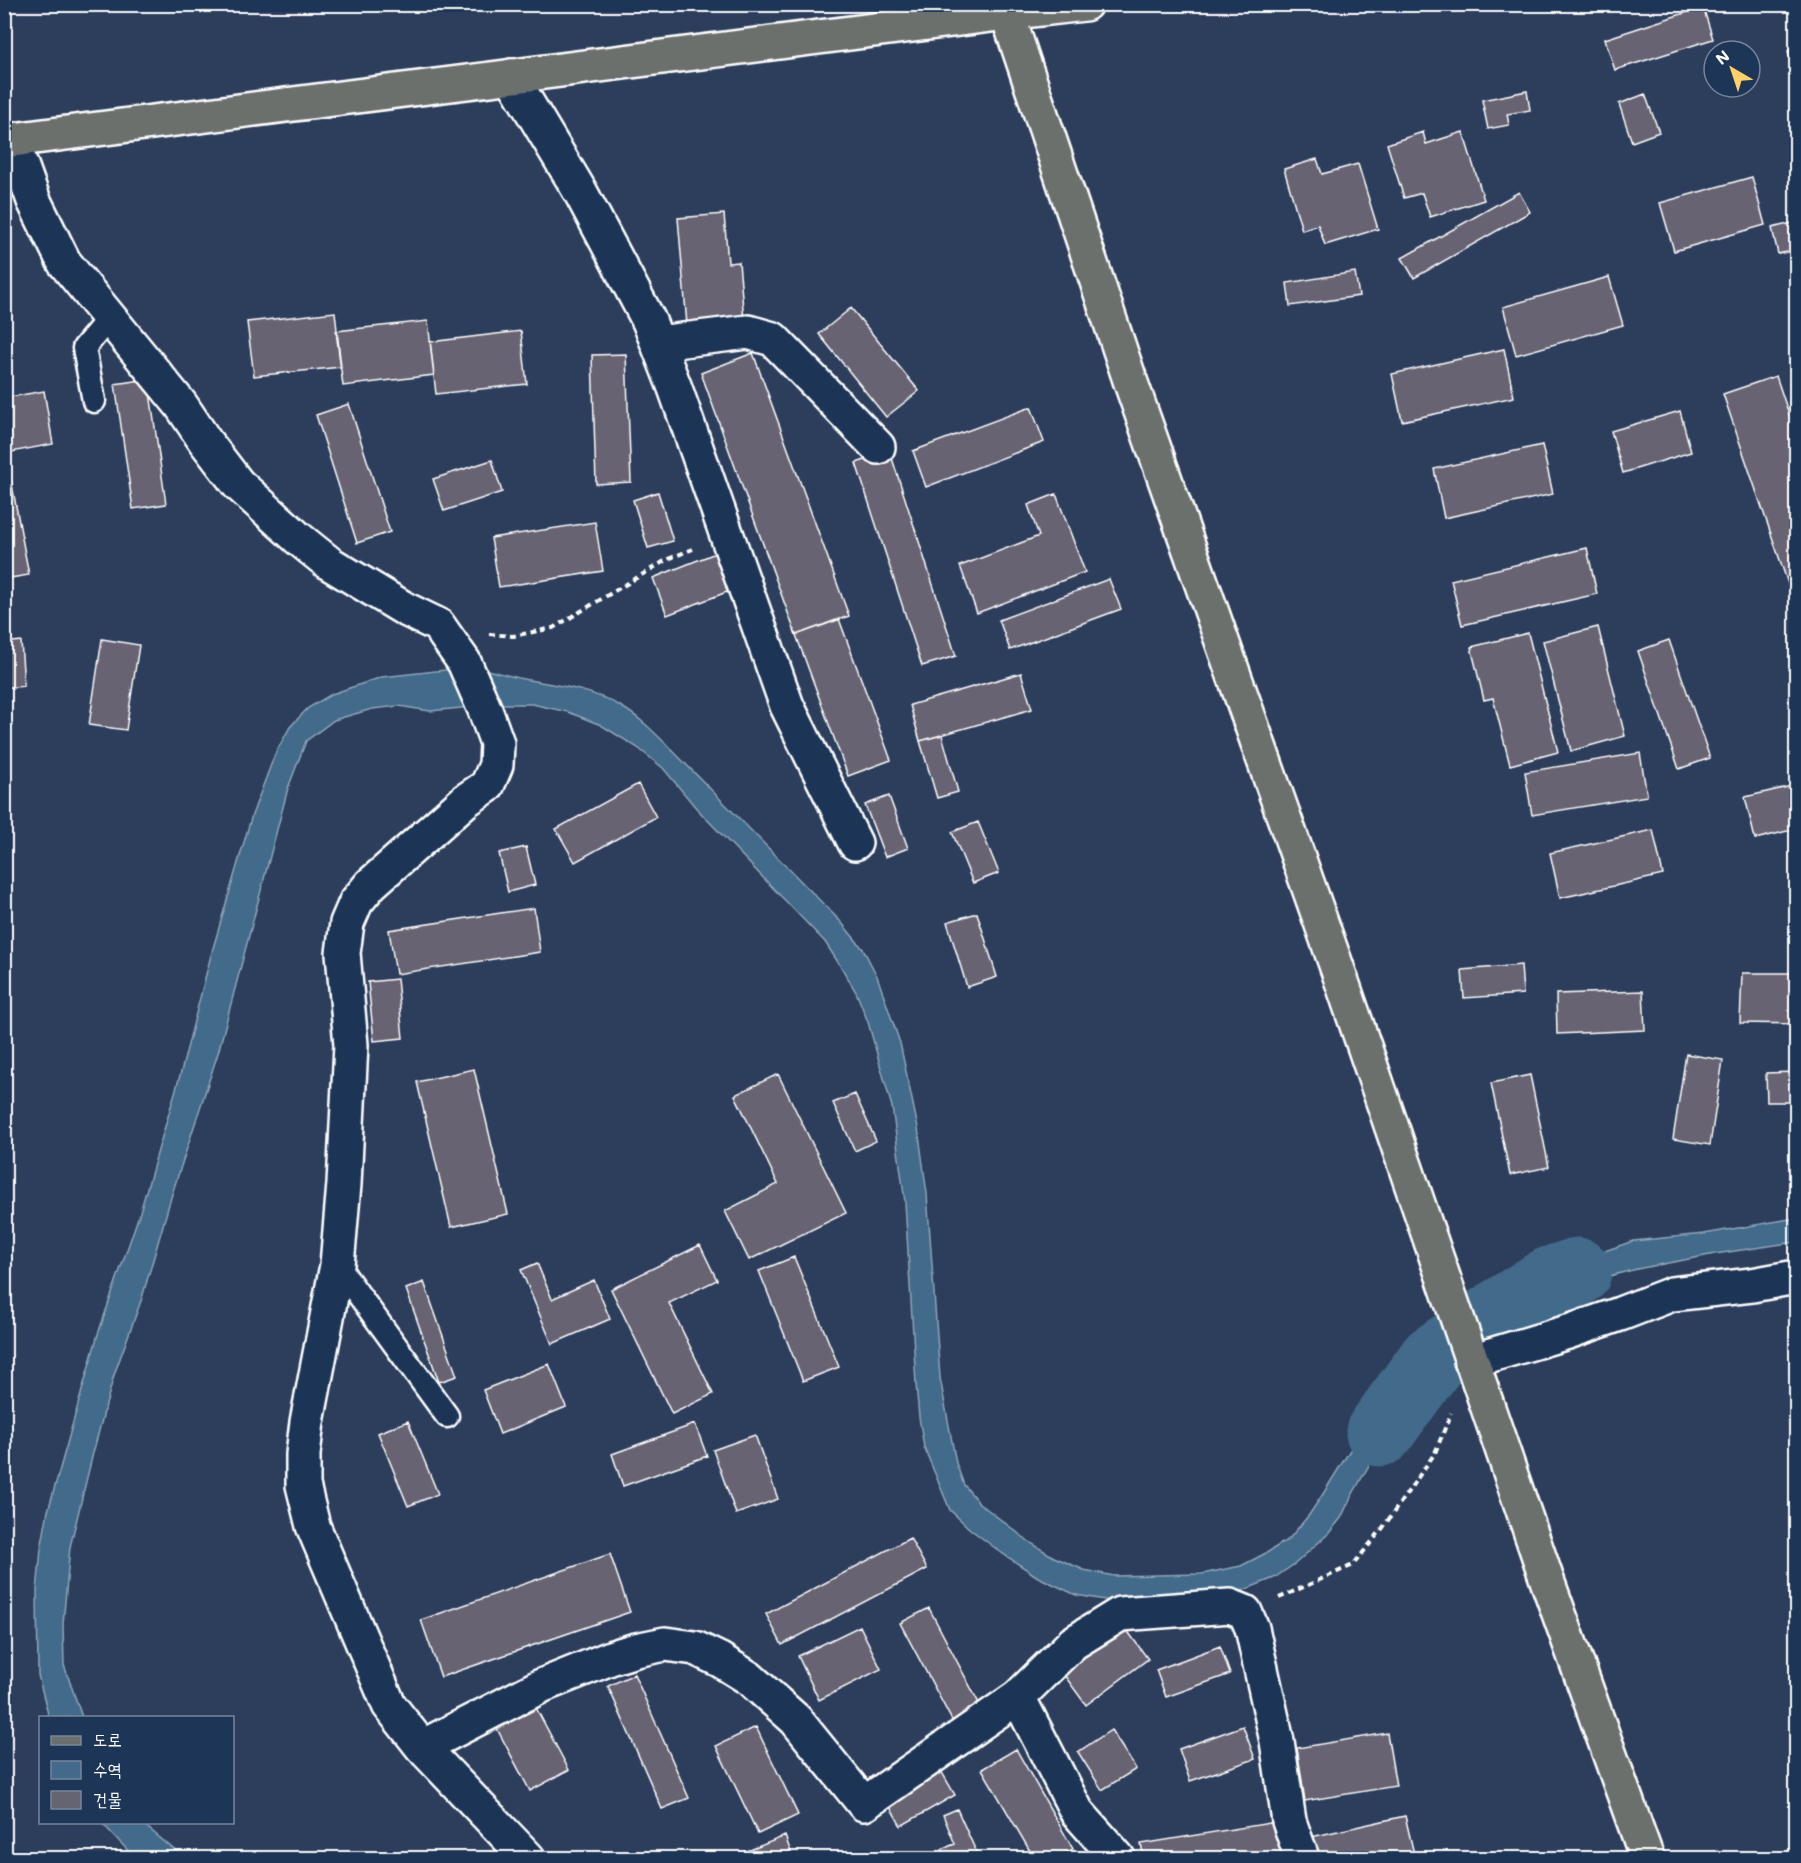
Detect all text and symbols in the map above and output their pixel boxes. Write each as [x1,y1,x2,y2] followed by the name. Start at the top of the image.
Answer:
[1702,39,1762,99] north arrow
[1711,45,1734,69] text: N
[39,1716,234,1824] legend
[93,1727,122,1751] text: 도로
[93,1757,122,1781] text: 수역
[93,1787,122,1811] text: 건물

